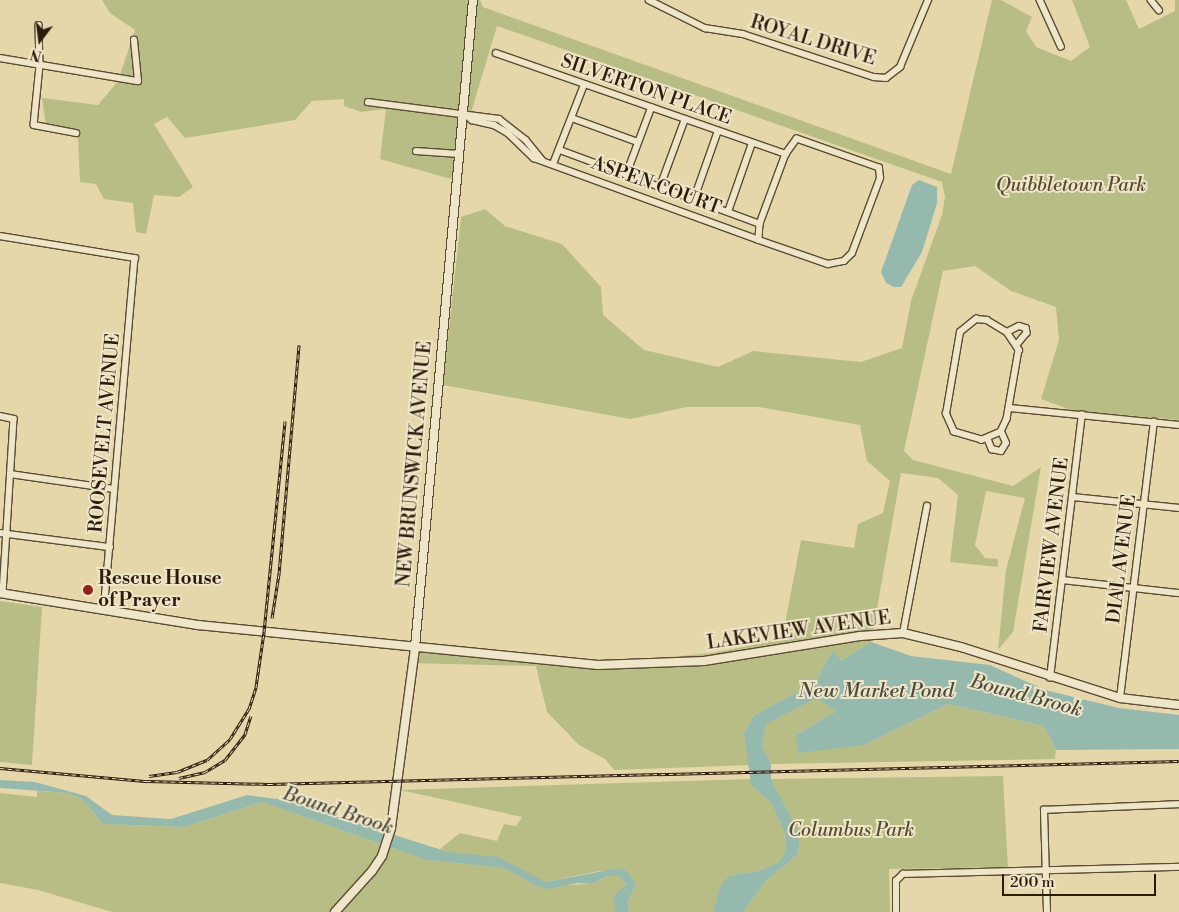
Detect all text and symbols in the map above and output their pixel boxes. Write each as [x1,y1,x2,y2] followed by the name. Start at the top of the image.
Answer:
[747,11,879,71] street label: ROYAL DRIVE
[15,15,65,65] north arrow
[28,44,44,65] text: N
[558,50,734,130] street label: SILVERTON PLACE
[588,152,724,220] street label: ASPEN COURT
[996,175,1146,197] park label: Quibbletown Park
[85,332,125,534] street label: ROOSEVELT AVENUE
[393,340,437,588] street label: NEW BRUNSWICK AVENUE
[1030,456,1074,634] street label: FAIRVIEW AVENUE
[1103,493,1141,625] street label: DIAL AVENUE
[98,568,222,612] place label: Rescue House of Prayer
[82,584,94,596] marker: Rescue House of Prayer
[705,607,893,655] street label: LAKEVIEW AVENUE
[967,670,1085,722] water label: Bound Brook
[798,679,954,703] water label: New Market Pond
[280,782,396,840] water label: Bound Brook
[788,820,914,842] park label: Columbus Park
[1004,864,1158,896] scale bar
[1010,873,1055,892] text: 200 m

